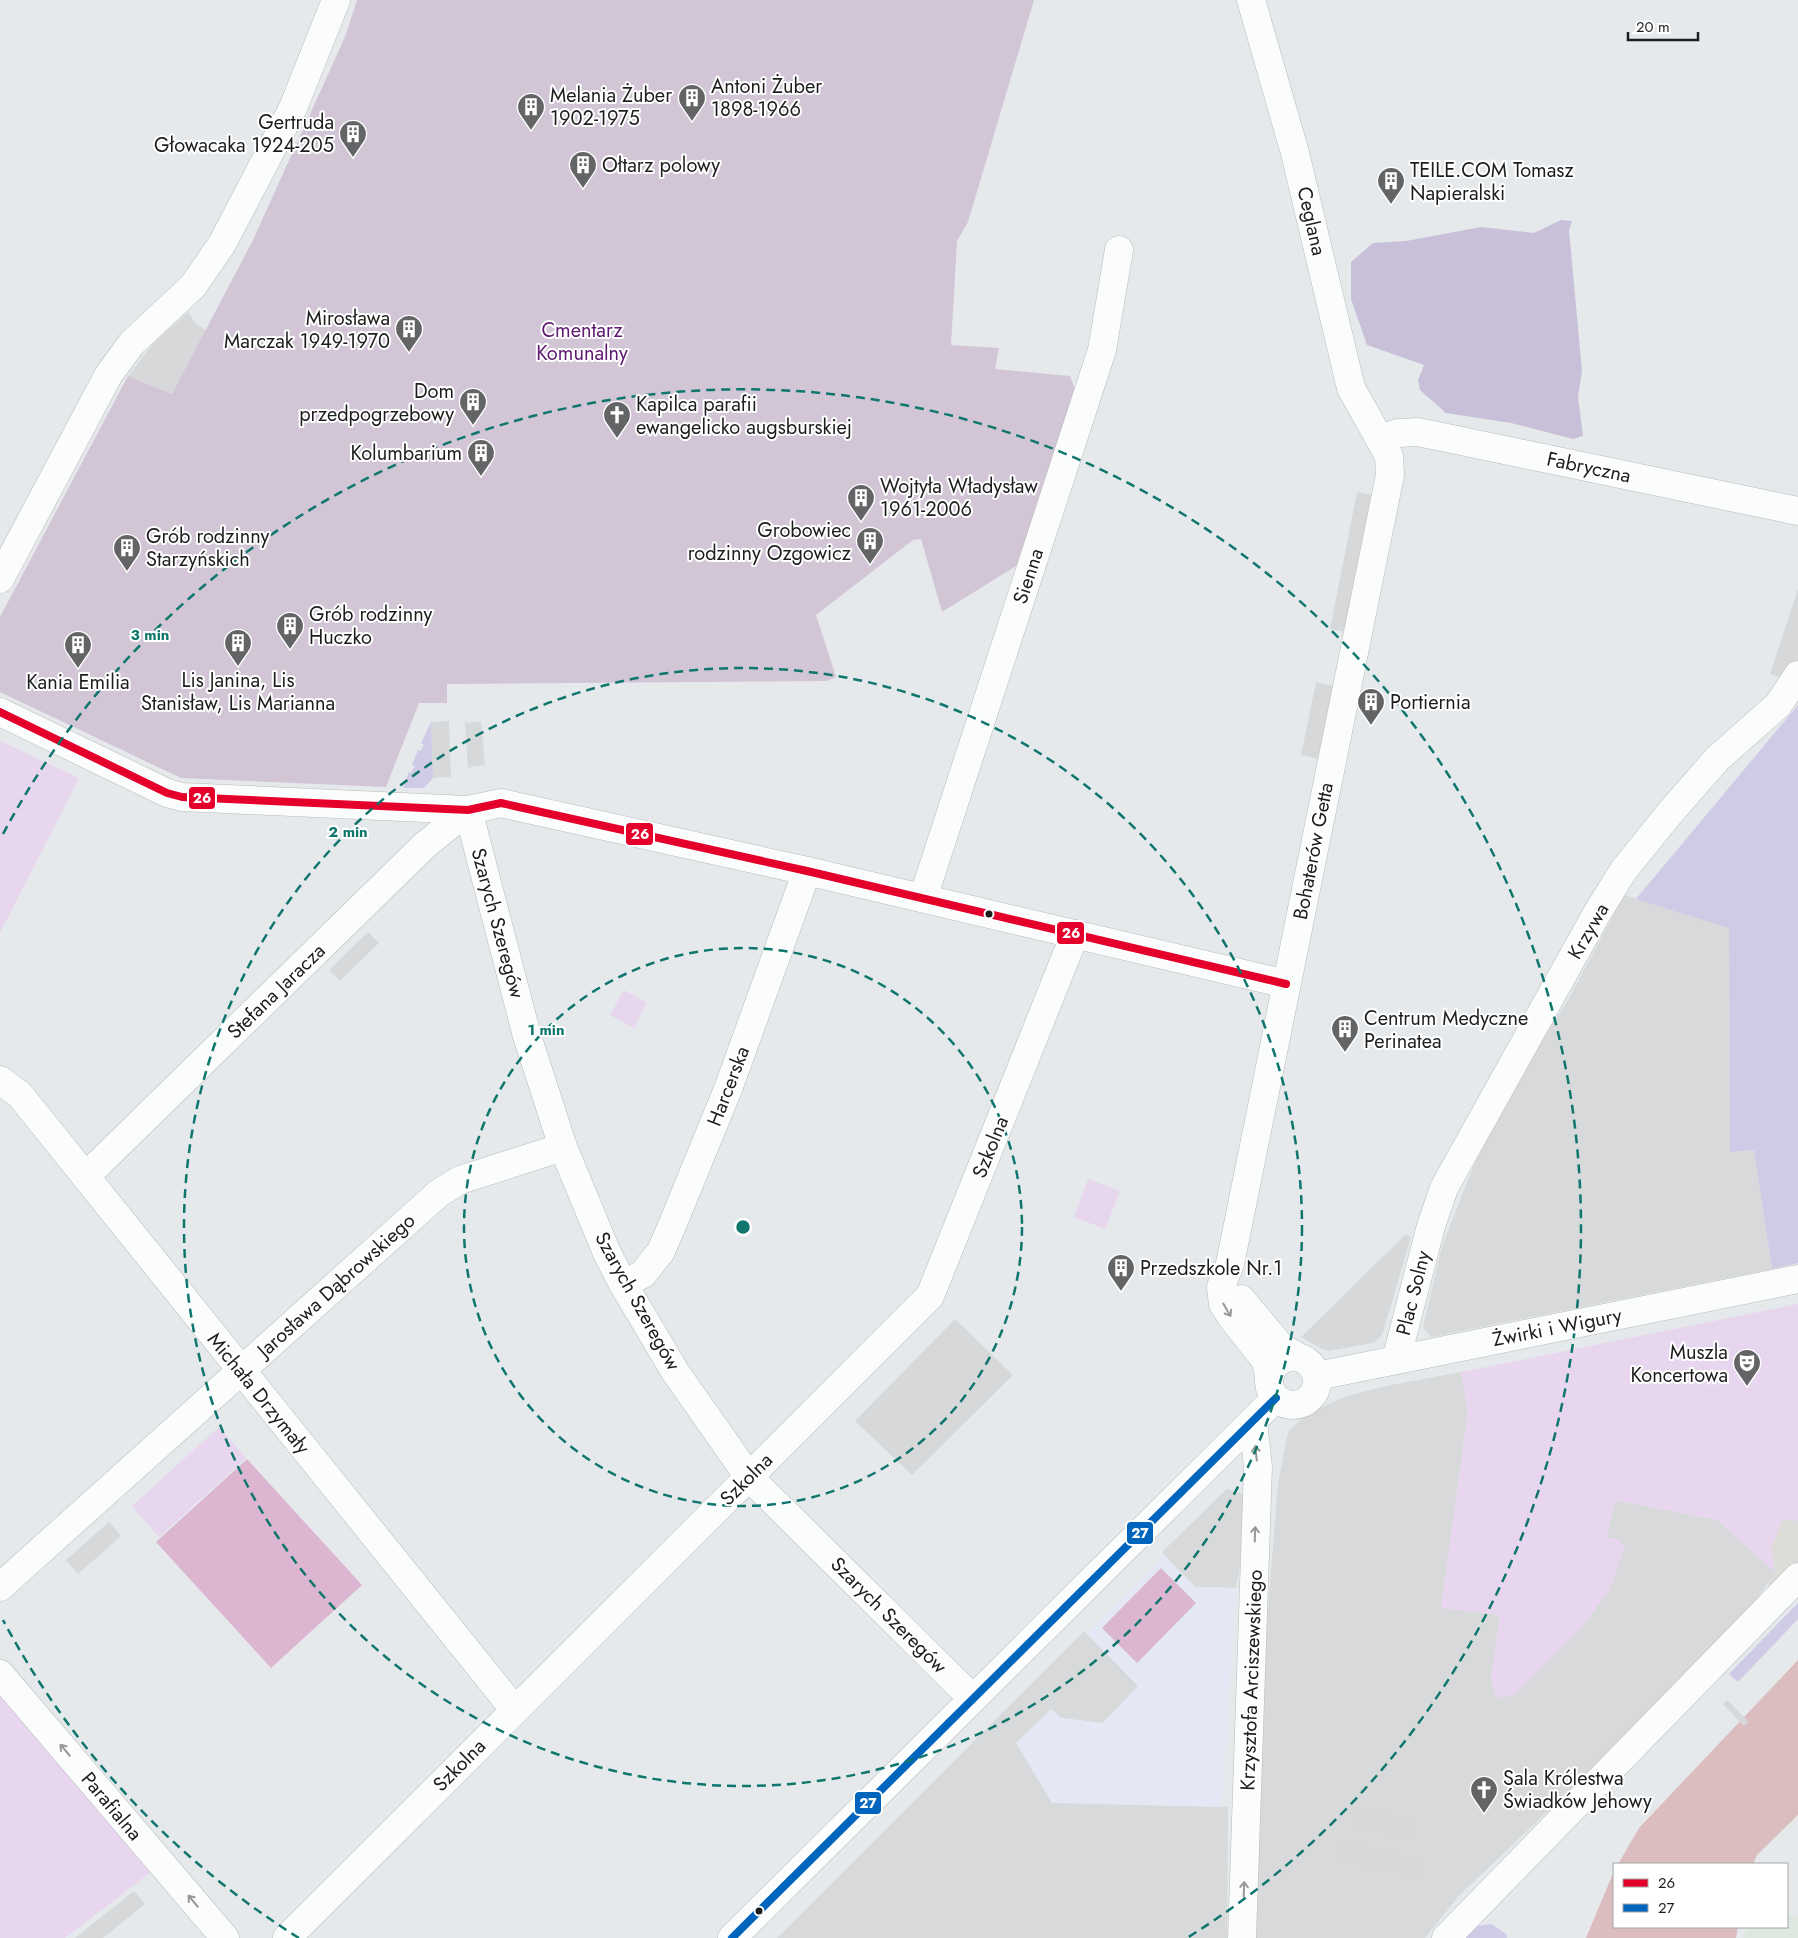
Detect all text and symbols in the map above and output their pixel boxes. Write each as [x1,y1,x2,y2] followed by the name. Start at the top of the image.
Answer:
[1628,10,1698,42] scale bar
[1636,16,1670,38] text: 20 m
[711,72,822,124] place label: Antoni Żuber 1898-1966
[550,81,672,133] place label: Melania Żuber 1902-1975
[677,83,707,122] building icon: Antoni Żuber 1898-1966
[516,92,546,131] building icon: Melania Żuber 1902-1975
[154,108,334,160] place label: Gertruda Głowacaka 1924-205
[338,119,368,158] building icon: Gertruda Głowacaka 1924-205
[568,150,598,189] building icon: Ołtarz polowy
[602,151,720,180] place label: Ołtarz polowy
[1410,156,1574,208] place label: TEILE.COM Tomasz Napieralski
[1376,166,1406,205] building icon: TEILE.COM Tomasz Napieralski
[1290,184,1333,258] street label: Ceglana
[224,304,390,356] place label: Mirosława Marczak 1949-1970
[394,314,424,353] building icon: Mirosława Marczak 1949-1970
[536,316,628,368] park label: Cmentarz Komunalny
[299,377,454,429] place label: Dom przedpogrzebowy
[458,387,488,426] building icon: Dom przedpogrzebowy
[636,390,852,442] place label: Kapilca parafii ewangelicko augsburskiej
[602,400,632,439] church icon: Kapilca parafii ewangelicko augsburskiej
[466,438,496,477] building icon: Kolumbarium
[351,439,462,468] place label: Kolumbarium
[1544,444,1634,491] street label: Fabryczna
[880,472,1038,524] place label: Wojtyła Władysław 1961-2006
[846,483,876,522] building icon: Wojtyła Władysław 1961-2006
[688,516,851,568] place label: Grobowiec rodzinny Ozgowicz
[146,522,270,574] place label: Grób rodzinny Starzyńskich
[855,526,885,565] building icon: Grobowiec rodzinny Ozgowicz
[112,533,142,572] building icon: Grób rodzinny Starzyńskich
[1006,545,1051,608] street label: Sienna
[309,600,433,652] place label: Grób rodzinny Huczko
[275,611,305,650] building icon: Grób rodzinny Huczko
[131,624,169,646] text: 3 min
[223,628,253,667] building icon: Lis Janina, Lis Stanisław, Lis Marianna
[63,630,93,669] building icon: Kania Emilia
[141,666,335,718] place label: Lis Janina, Lis Stanisław, Lis Marianna
[26,668,130,697] place label: Kania Emilia
[1356,687,1386,726] building icon: Portiernia
[1390,688,1471,717] place label: Portiernia
[1286,780,1341,922] street label: Bohaterów Getta
[188,786,216,810] line badge: 26
[193,788,211,808] text: 26
[328,821,368,843] text: 2 min
[625,822,654,846] line badge: 26
[631,824,649,844] text: 26
[464,845,532,1002] street label: Szarych Szeregów
[1561,898,1616,965] street label: Krzywa
[984,909,994,919] unlabelled marker
[1056,921,1085,945] line badge: 26
[1062,923,1080,943] text: 26
[221,937,332,1046] street label: Stefana Jaracza
[1364,1004,1528,1056] place label: Centrum Medyczne Perinatea
[1330,1014,1360,1053] building icon: Centrum Medyczne Perinatea
[527,1019,565,1041] text: 1 min
[700,1042,757,1130] street label: Harcerska
[965,1112,1016,1182] street label: Szkolna
[249,1206,422,1366] street label: Jarosława Dąbrowskiego
[734,1218,752,1236] centre of rings
[587,1227,688,1376] street label: Szarych Szeregów
[1389,1247,1438,1339] street label: Plac Solny
[1106,1253,1136,1292] building icon: Przedszkole Nr.1
[1140,1254,1282,1283] place label: Przedszkole Nr.1
[1490,1301,1624,1354] street label: Żwirki i Wigury
[1222,1302,1232,1317] one-way arrow
[200,1326,317,1461] street label: Michała Drzymały
[1631,1338,1728,1390] place label: Muszla Koncertowa
[1732,1348,1762,1387] theatre icon: Muszla Koncertowa
[1251,1445,1261,1461] one-way arrow
[713,1446,779,1512] street label: Szkolna
[1126,1521,1154,1545] line badge: 27
[1131,1523,1149,1543] text: 27
[1251,1527,1260,1543] one-way arrow
[824,1550,954,1680] street label: Szarych Szeregów
[1233,1569,1270,1791] street label: Krzysztofa Arciszewskiego
[426,1732,492,1798] street label: Szkolna
[59,1744,71,1757] one-way arrow
[1503,1764,1652,1816] place label: Sala Królestwa Świadków Jehowy
[74,1766,149,1847] street label: Parafialna
[1469,1775,1499,1814] church icon: Sala Królestwa Świadków Jehowy
[854,1791,882,1815] line badge: 27
[859,1793,877,1813] text: 27
[1613,1863,1788,1928] legend
[1658,1872,1675,1894] text: 26
[1239,1882,1248,1898] one-way arrow
[187,1894,199,1907] one-way arrow
[1658,1897,1675,1919] text: 27
[754,1906,764,1916] unlabelled marker

